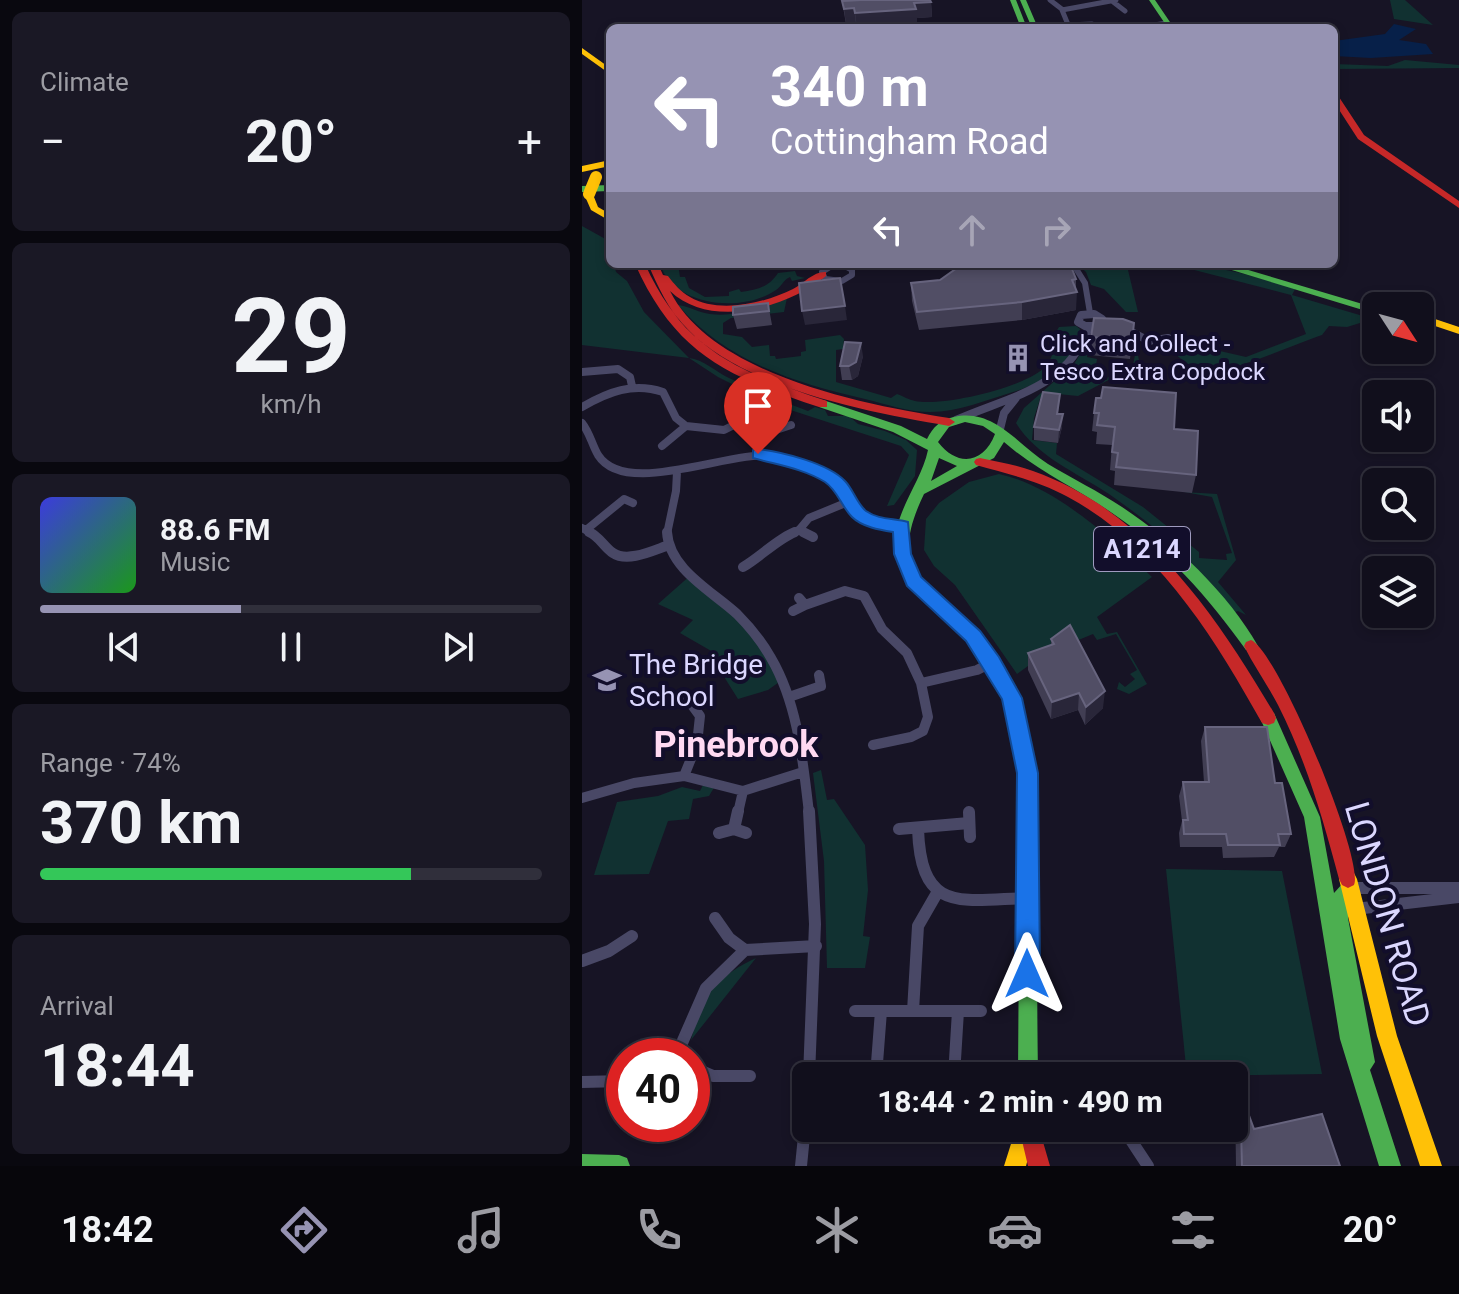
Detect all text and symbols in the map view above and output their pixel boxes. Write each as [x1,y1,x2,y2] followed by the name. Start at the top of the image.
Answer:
[770,54,929,120] text: 340 m
[638,56,742,160] icon: left
[40,67,129,97] text: Climate
[245,106,337,177] text: 20°
[40,116,65,168] text: −
[517,116,542,168] text: +
[770,121,1049,163] text: Cottingham Road
[866,208,910,252] icon: left
[950,208,994,252] icon: ahead
[1034,208,1078,252] icon: right
[231,276,351,397] text: 29
[1362,292,1434,364] north arrow
[1362,292,1434,628] map controls
[1040,330,1266,386] place label: Click and Collect - Tesco Extra Copdock
[1003,343,1033,373] building icon: Click and Collect - Tesco Extra Copdock
[724,372,792,454] pin
[1362,380,1434,452] button: sound
[736,384,780,428] icon: arrive
[260,389,322,419] text: km/h
[1362,468,1434,540] button: search
[160,512,271,547] text: 88.6 FM
[1094,527,1190,571] road number: A1214
[160,547,230,577] text: Music
[1362,556,1434,628] button: layers
[102,625,146,669] icon: previous
[269,625,313,669] icon: pause
[436,625,480,669] icon: next
[629,648,763,713] place label: The Bridge School
[592,665,622,695] school or university icon: The Bridge School
[653,724,819,766] district label: Pinebrook
[40,748,181,778] text: Range · 74%
[40,787,242,858] text: 370 km
[1337,797,1439,1031] street label: LONDON ROAD
[985,932,1069,1016] position arrow
[40,991,114,1021] text: Arrival
[40,1030,195,1101] text: 18:44
[606,1038,710,1142] speed limit sign: 40
[877,1084,1163,1119] text: 18:44 · 2 min · 490 m
[276,1202,332,1258] icon: directions
[453,1202,509,1258] icon: music
[631,1202,687,1258] icon: phone
[809,1202,865,1258] icon: climate
[987,1202,1043,1258] icon: car
[1165,1202,1221,1258] icon: filters
[61,1209,154,1251] text: 18:42
[1343,1209,1398,1251] text: 20°

